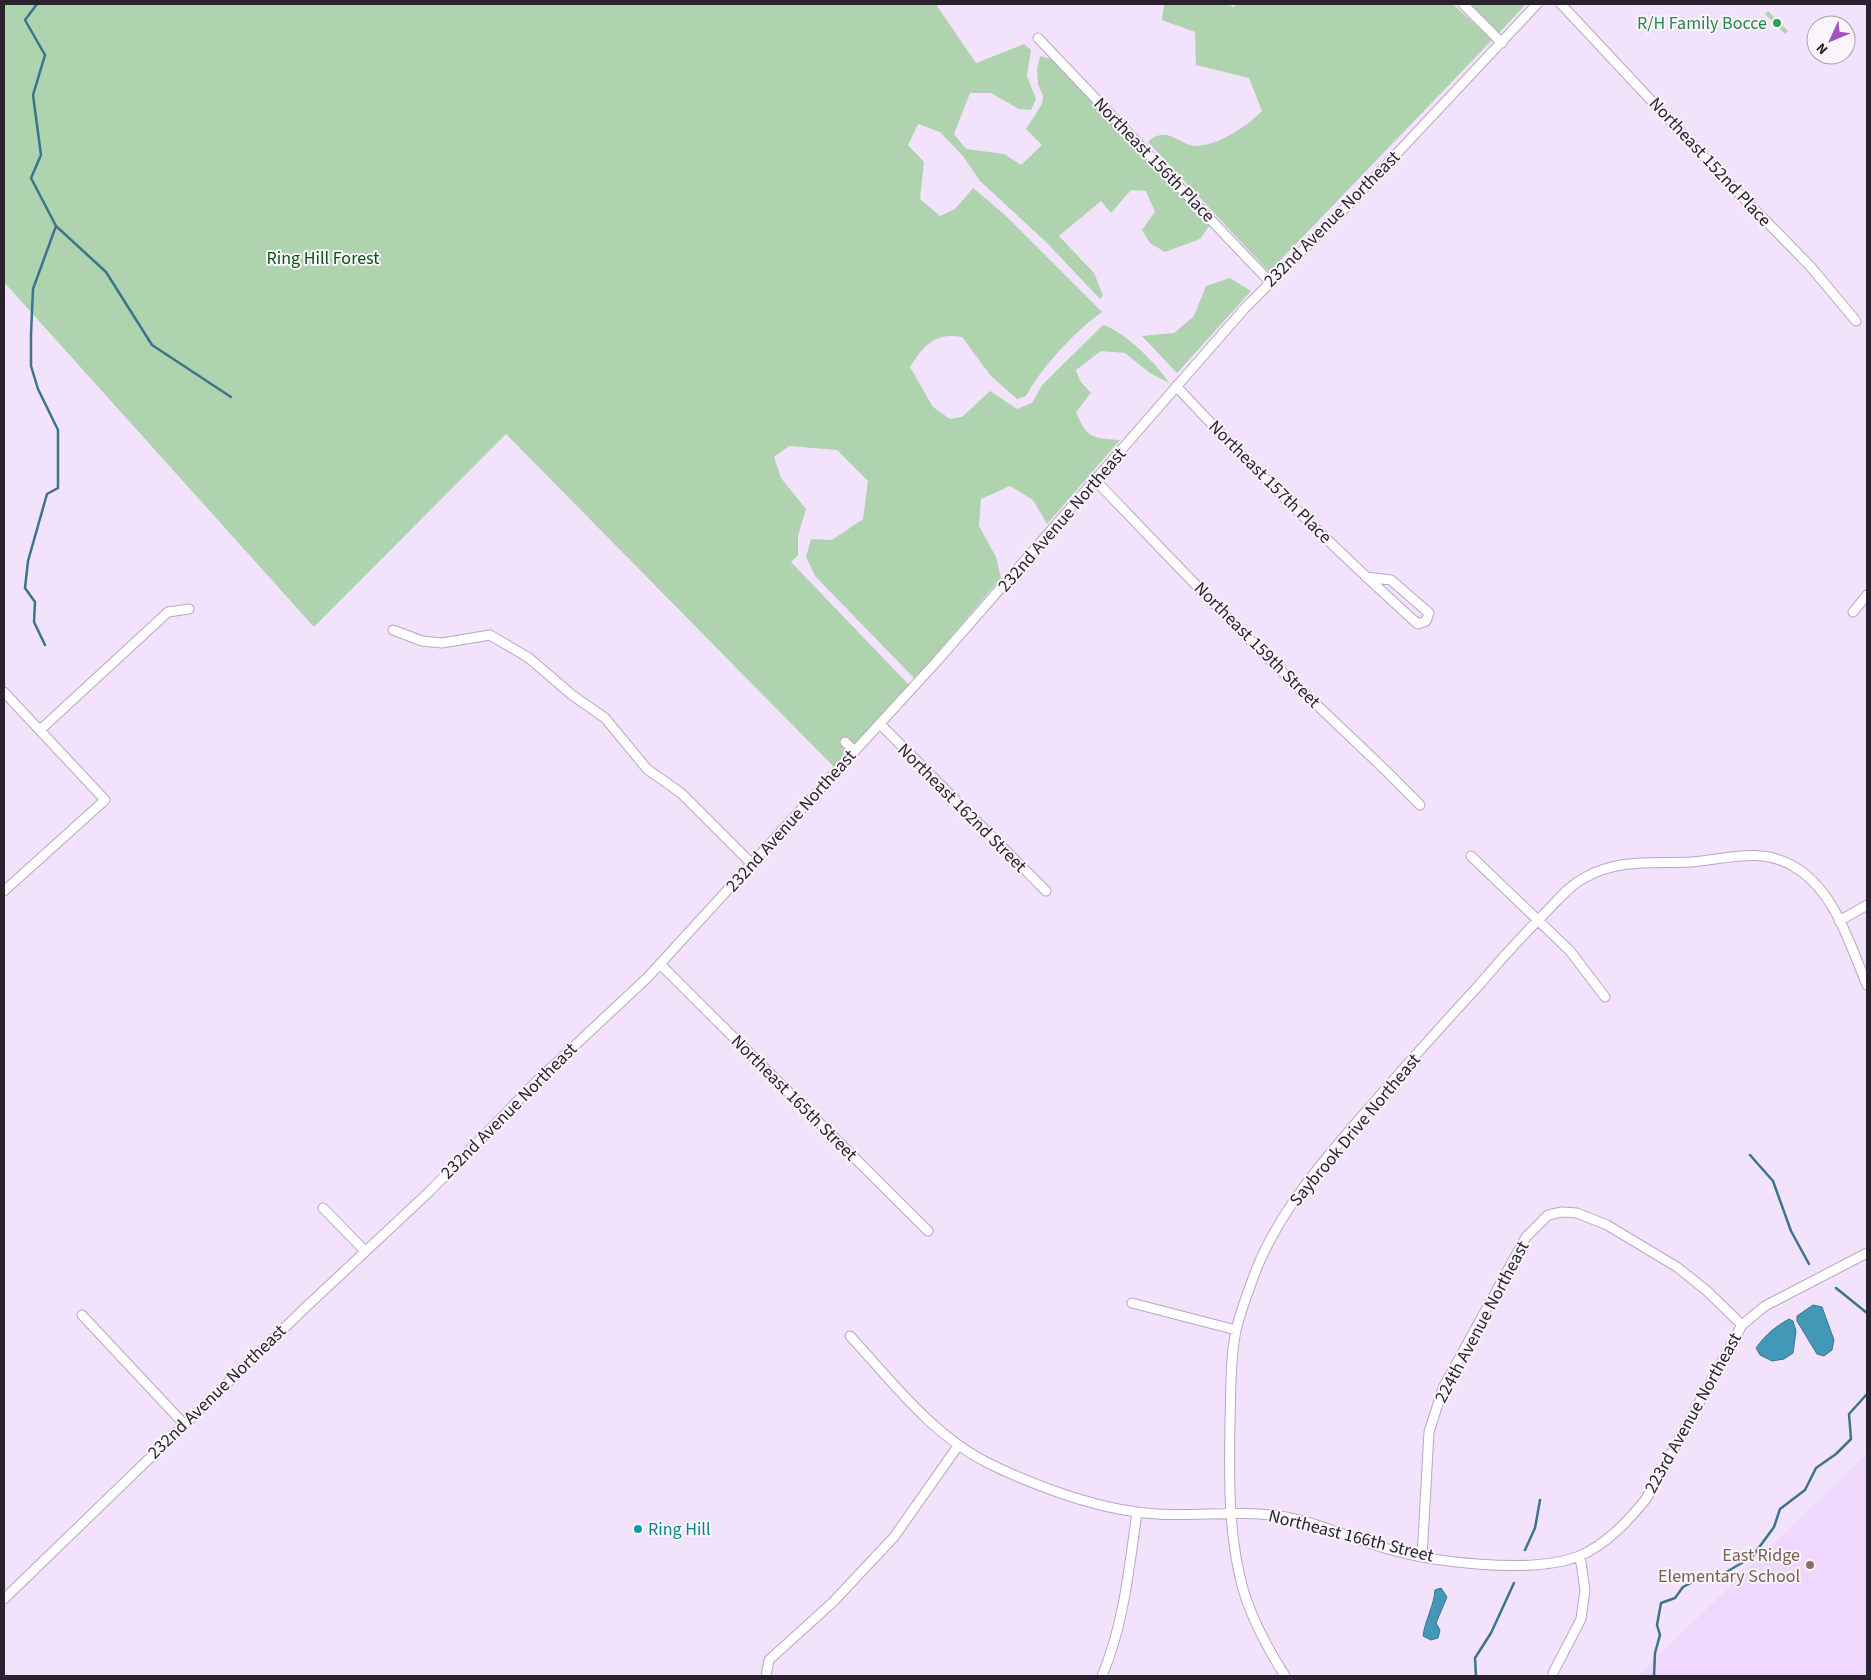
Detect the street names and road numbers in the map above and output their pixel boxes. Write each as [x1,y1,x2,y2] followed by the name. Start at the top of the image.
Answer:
[1088,92,1220,228] street label: Northeast 156th Place
[1643,92,1777,232] street label: Northeast 152nd Place
[1258,145,1406,293] street label: 232nd Avenue Northeast
[1203,415,1337,549] street label: Northeast 157th Place
[992,442,1132,598] street label: 232nd Avenue Northeast
[1188,576,1326,714] street label: Northeast 159th Street
[892,738,1032,878] street label: Northeast 162nd Street
[720,744,862,898] street label: 232nd Avenue Northeast
[725,1029,863,1167] street label: Northeast 165th Street
[435,1037,583,1185] street label: 232nd Avenue Northeast
[1284,1048,1426,1212] street label: Saybrook Drive Northeast
[1429,1237,1535,1407] street label: 224th Avenue Northeast
[142,1319,292,1465] street label: 232nd Avenue Northeast
[1638,1328,1748,1498] street label: 223rd Avenue Northeast
[1266,1503,1436,1569] street label: Northeast 166th Street

